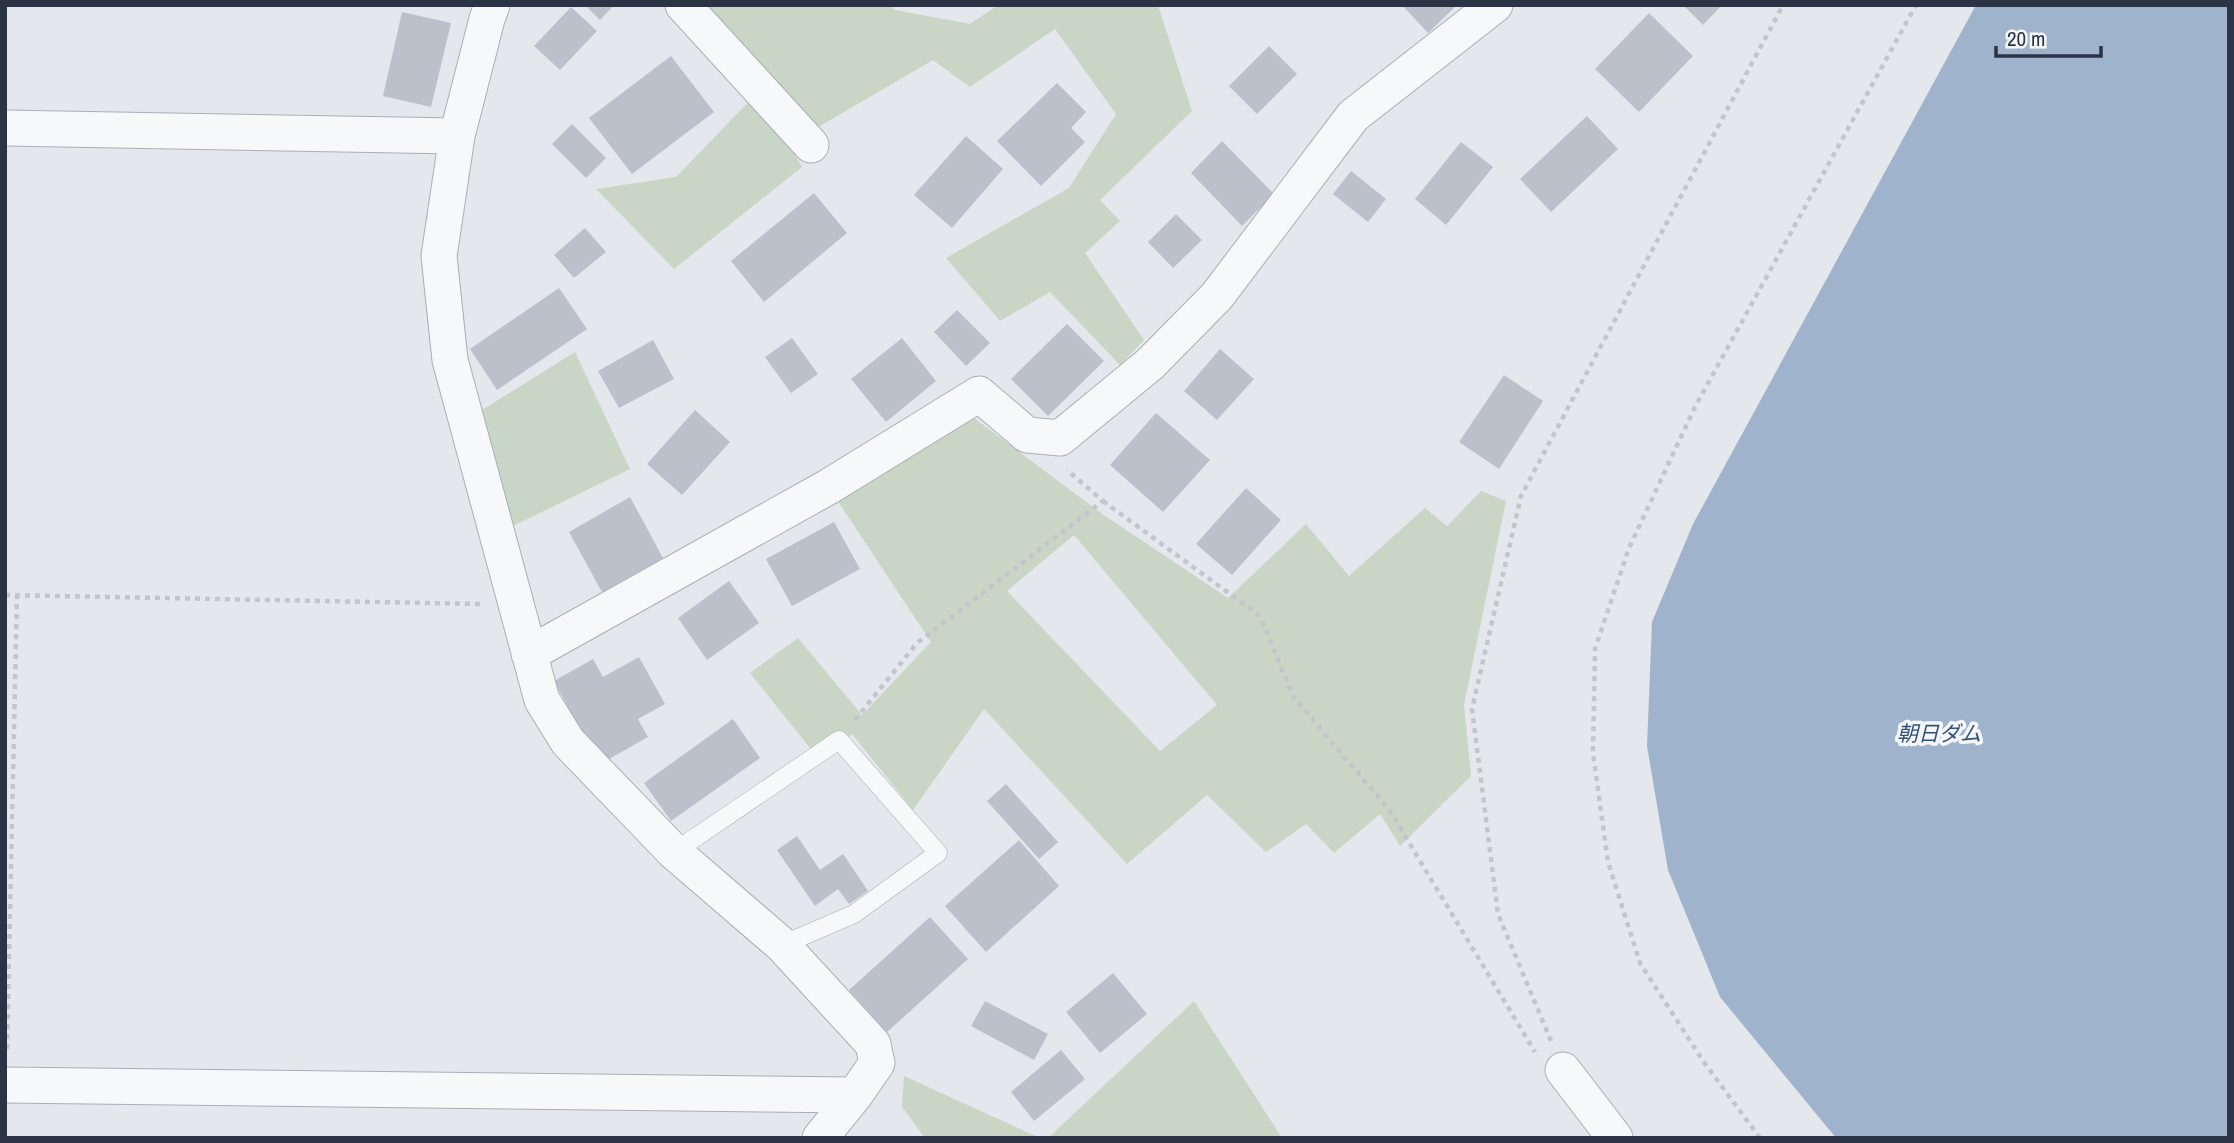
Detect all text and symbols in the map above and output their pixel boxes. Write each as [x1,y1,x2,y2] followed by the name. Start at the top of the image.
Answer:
[1996,14,2101,58] scale bar
[2007,24,2045,53] text: 20 m
[1897,719,1981,748] water label: 朝日ダム

